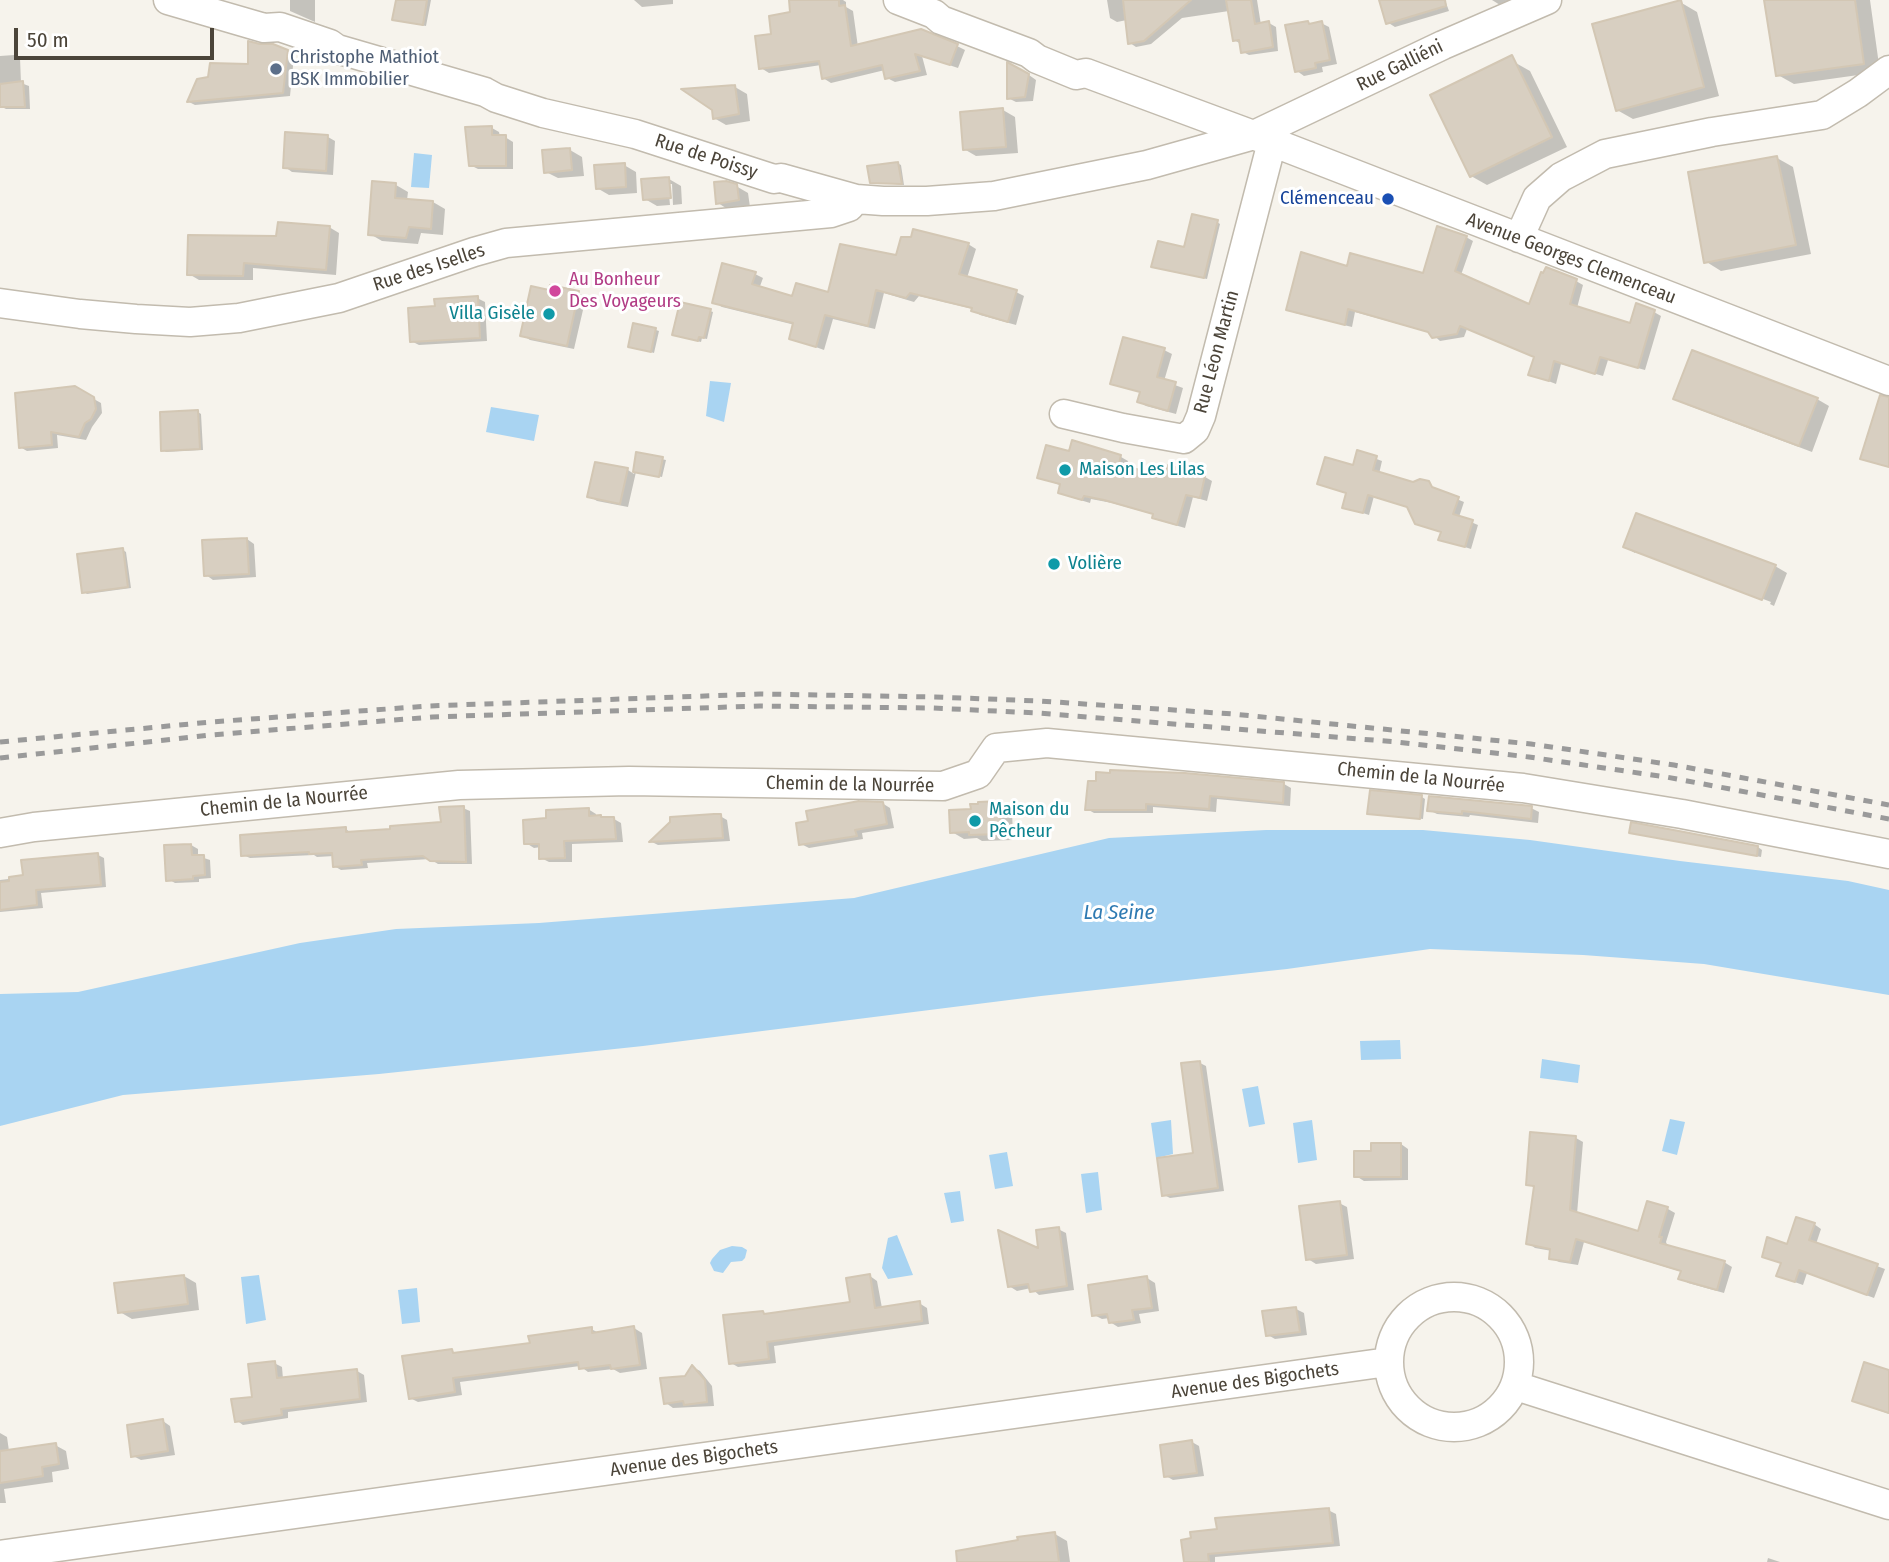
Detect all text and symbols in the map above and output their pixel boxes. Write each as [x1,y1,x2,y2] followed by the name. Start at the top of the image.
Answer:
[18,14,217,58] scale bar
[27,27,69,53] text: 50 m
[1353,35,1447,97] street label: Rue Galliéni
[290,47,439,91] place label: Christophe Mathiot BSK Immobilier
[268,61,284,77] marker: Christophe Mathiot BSK Immobilier
[652,130,760,184] street label: Rue de Poissy
[1280,188,1374,210] place label: Clémenceau
[1380,191,1396,207] marker: Clémenceau
[1463,208,1679,310] street label: Avenue Georges Clemenceau
[370,239,488,297] street label: Rue des Iselles
[569,269,681,313] place label: Au Bonheur Des Voyageurs
[547,283,563,299] marker: Au Bonheur Des Voyageurs
[1190,288,1244,416] street label: Rue Léon Martin
[449,303,535,325] place label: Villa Gisèle
[541,306,557,322] marker: Villa Gisèle
[1079,459,1205,481] place label: Maison Les Lilas
[1057,462,1073,478] marker: Maison Les Lilas
[1068,553,1122,575] place label: Volière
[1046,556,1062,572] marker: Volière
[1336,758,1506,798] street label: Chemin de la Nourrée
[766,772,934,798] street label: Chemin de la Nourrée
[199,782,369,822] street label: Chemin de la Nourrée
[989,799,1069,843] place label: Maison du Pêcheur
[967,813,983,829] marker: Maison du Pêcheur
[1084,900,1154,926] water label: La Seine
[1170,1358,1340,1404] street label: Avenue des Bigochets
[609,1436,779,1482] street label: Avenue des Bigochets

